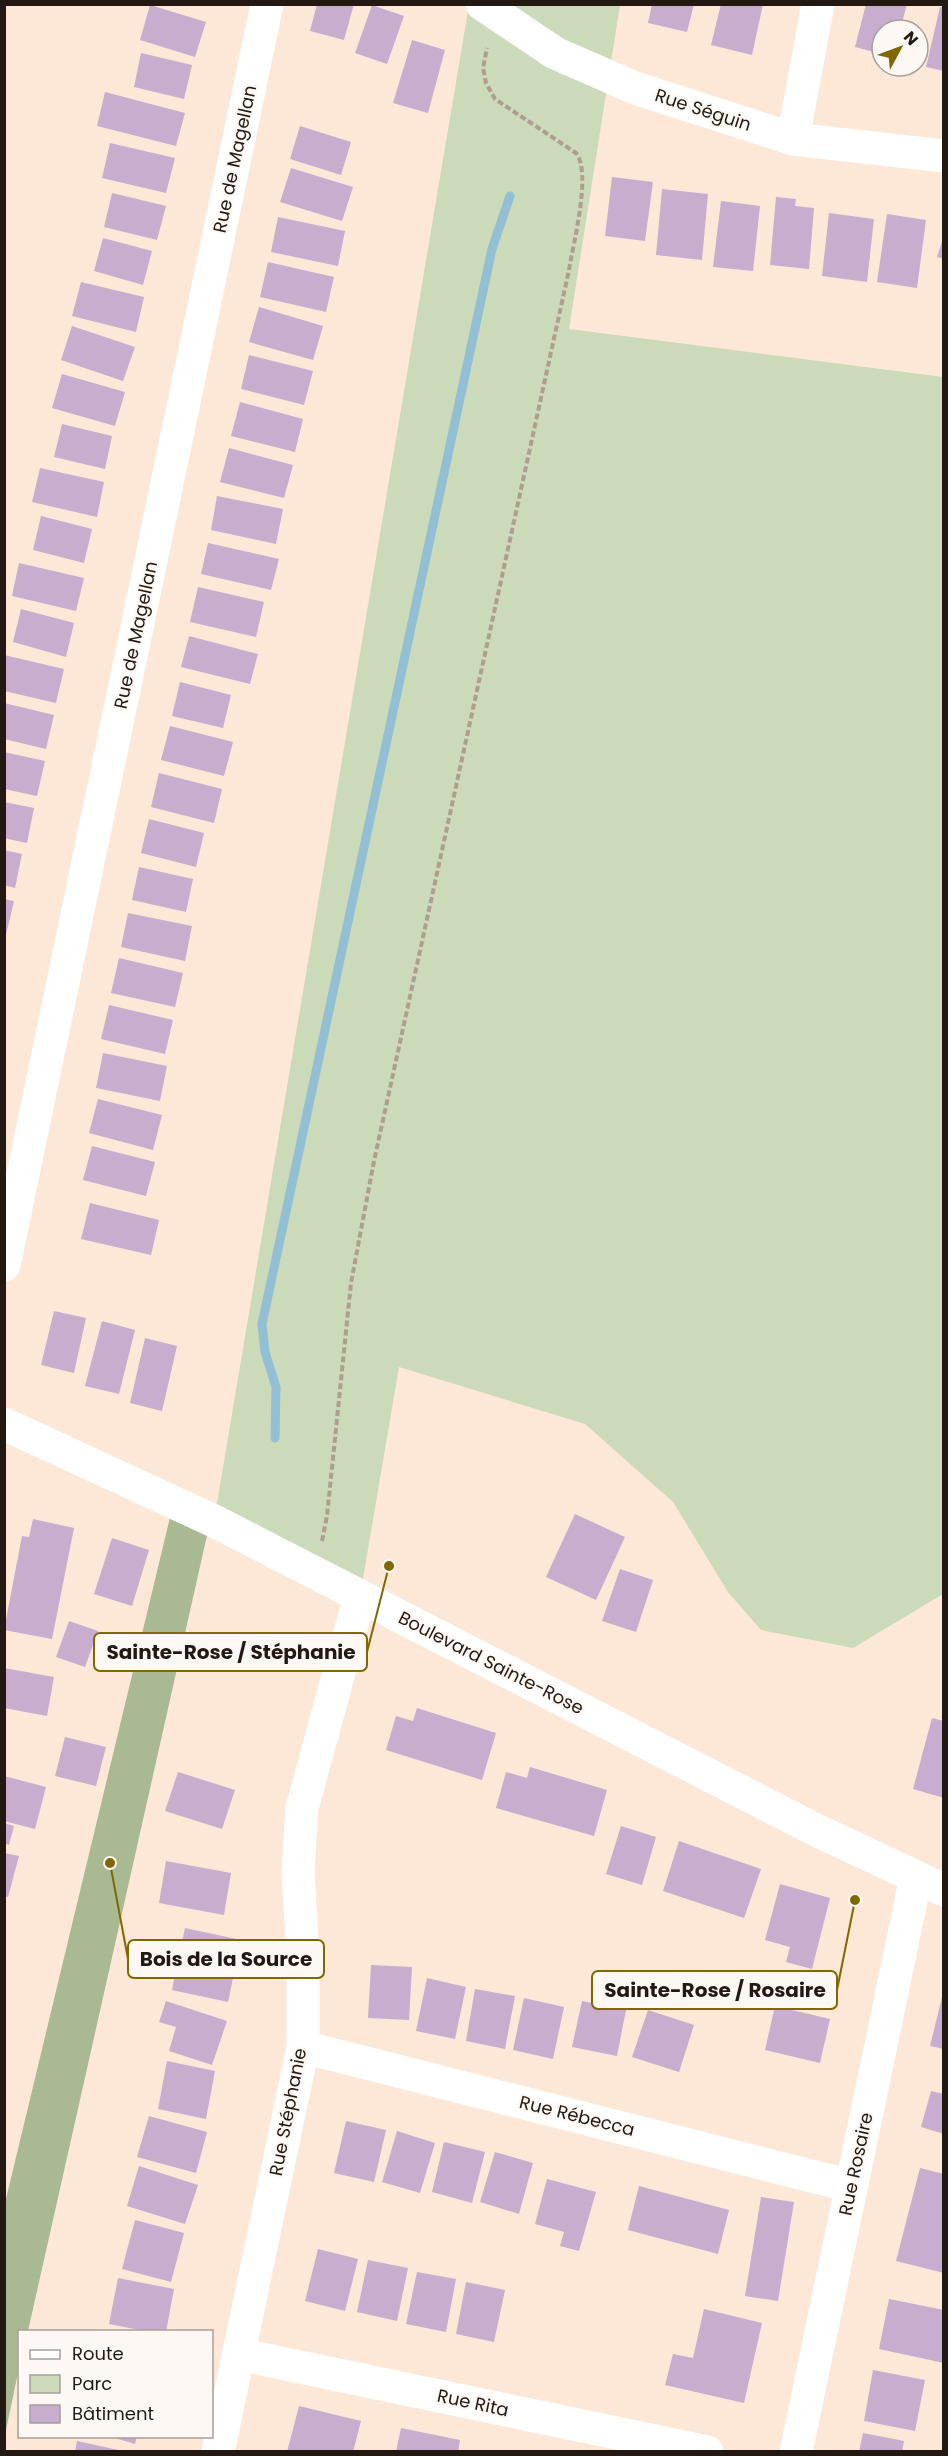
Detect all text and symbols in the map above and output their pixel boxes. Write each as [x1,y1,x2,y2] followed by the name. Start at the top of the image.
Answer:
[870,18,930,78] north arrow
[898,26,924,51] text: N
[652,82,754,137] street label: Rue Séguin
[207,83,262,235] street label: Rue de Magellan
[108,559,163,711] street label: Rue de Magellan
[394,1605,588,1720] street label: Boulevard Sainte-Rose
[94,1633,367,1671] callout: Sainte-Rose / Stéphanie
[106,1638,356,1666] text: Sainte-Rose / Stéphanie
[128,1940,324,1978] callout: Bois de la Source
[140,1945,312,1973] text: Bois de la Source
[592,1971,837,2009] callout: Sainte-Rose / Rosaire
[604,1976,826,2004] text: Sainte-Rose / Rosaire
[263,2046,312,2178] street label: Rue Stéphanie
[517,2089,637,2142] street label: Rue Rébecca
[832,2110,879,2218] street label: Rue Rosaire
[18,2330,213,2438] legend
[72,2341,124,2366] text: Route
[72,2371,112,2396] text: Parc
[435,2383,511,2422] street label: Rue Rita
[72,2401,154,2426] text: Bâtiment

